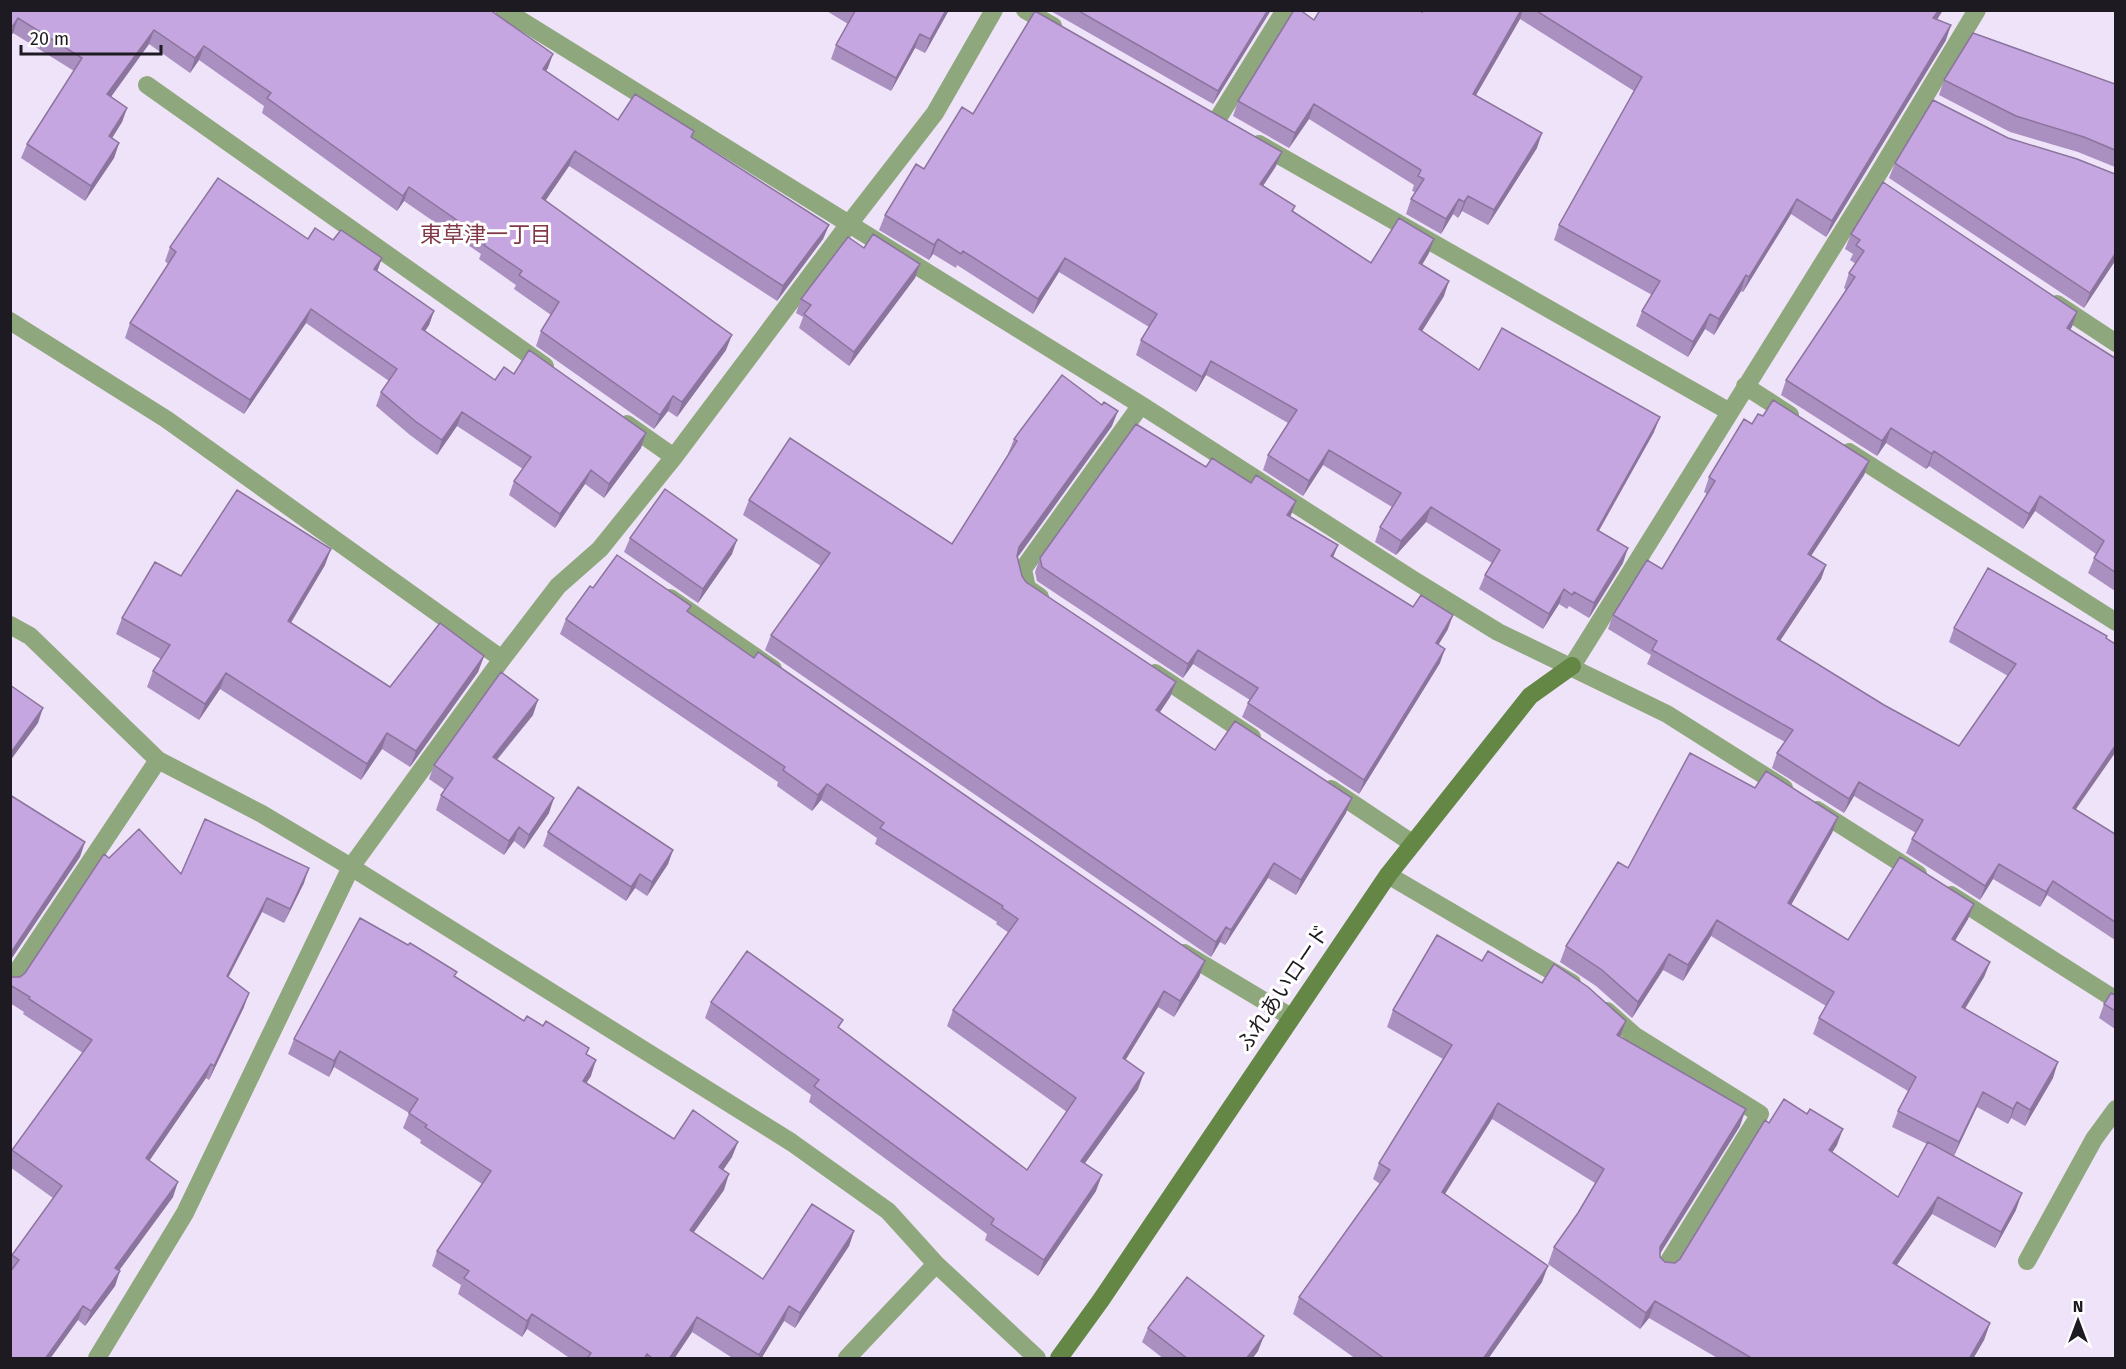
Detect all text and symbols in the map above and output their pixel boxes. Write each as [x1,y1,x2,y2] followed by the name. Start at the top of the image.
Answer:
[21,18,160,56] scale bar
[30,28,69,50] text: 20 m
[420,221,552,248] district label: 東草津一丁目
[1231,920,1335,1056] street label: ふれあいロード
[2048,1291,2108,1351] north arrow
[2073,1297,2083,1316] text: N

